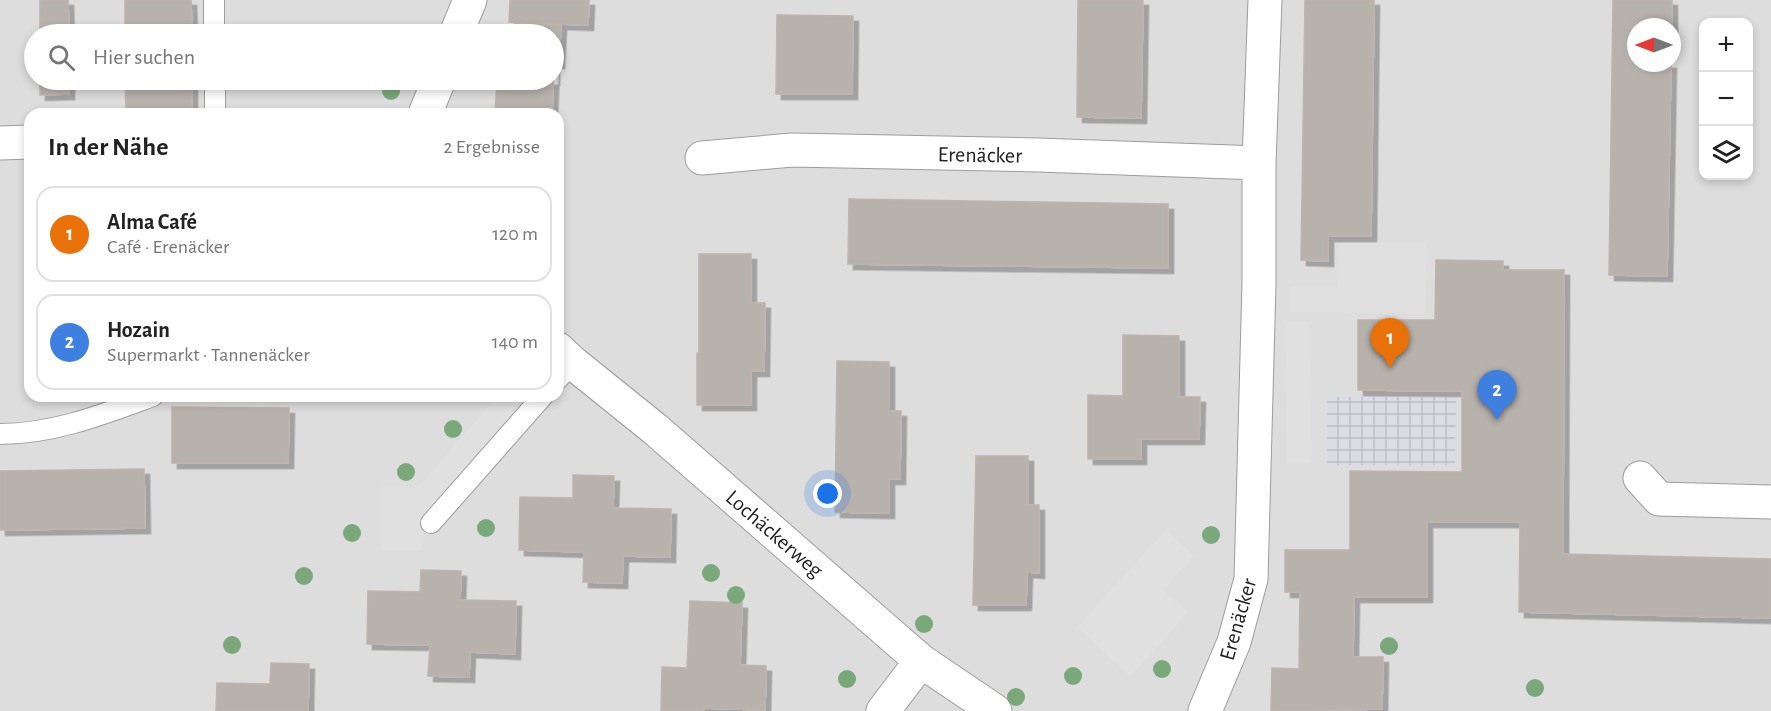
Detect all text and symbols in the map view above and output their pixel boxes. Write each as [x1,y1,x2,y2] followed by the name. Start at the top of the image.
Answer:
[1627,18,1681,72] north arrow
[1699,18,1753,180] map controls
[1699,18,1753,72] button: +
[24,24,564,90] search box
[45,41,78,74] icon: search
[93,46,195,68] text: Hier suchen
[1699,72,1753,126] button: −
[1699,126,1753,180] button: layers
[48,134,168,160] text: In der Nähe
[443,137,540,157] text: 2 Ergebnisse
[938,143,1022,167] street label: Erenäcker
[107,211,197,233] text: Alma Café
[66,224,73,244] text: 1
[492,224,538,244] text: 120 m
[107,237,229,257] text: Café · Erenäcker
[1370,318,1410,368] pin: 1
[107,319,170,341] text: Hozain
[65,332,74,352] text: 2
[492,332,538,352] text: 140 m
[107,345,310,365] text: Supermarkt · Tannenäcker
[1478,370,1516,420] pin: 2
[813,479,842,508] your location
[722,486,827,582] street label: Lochäckerweg
[1216,576,1260,663] street label: Erenäcker

